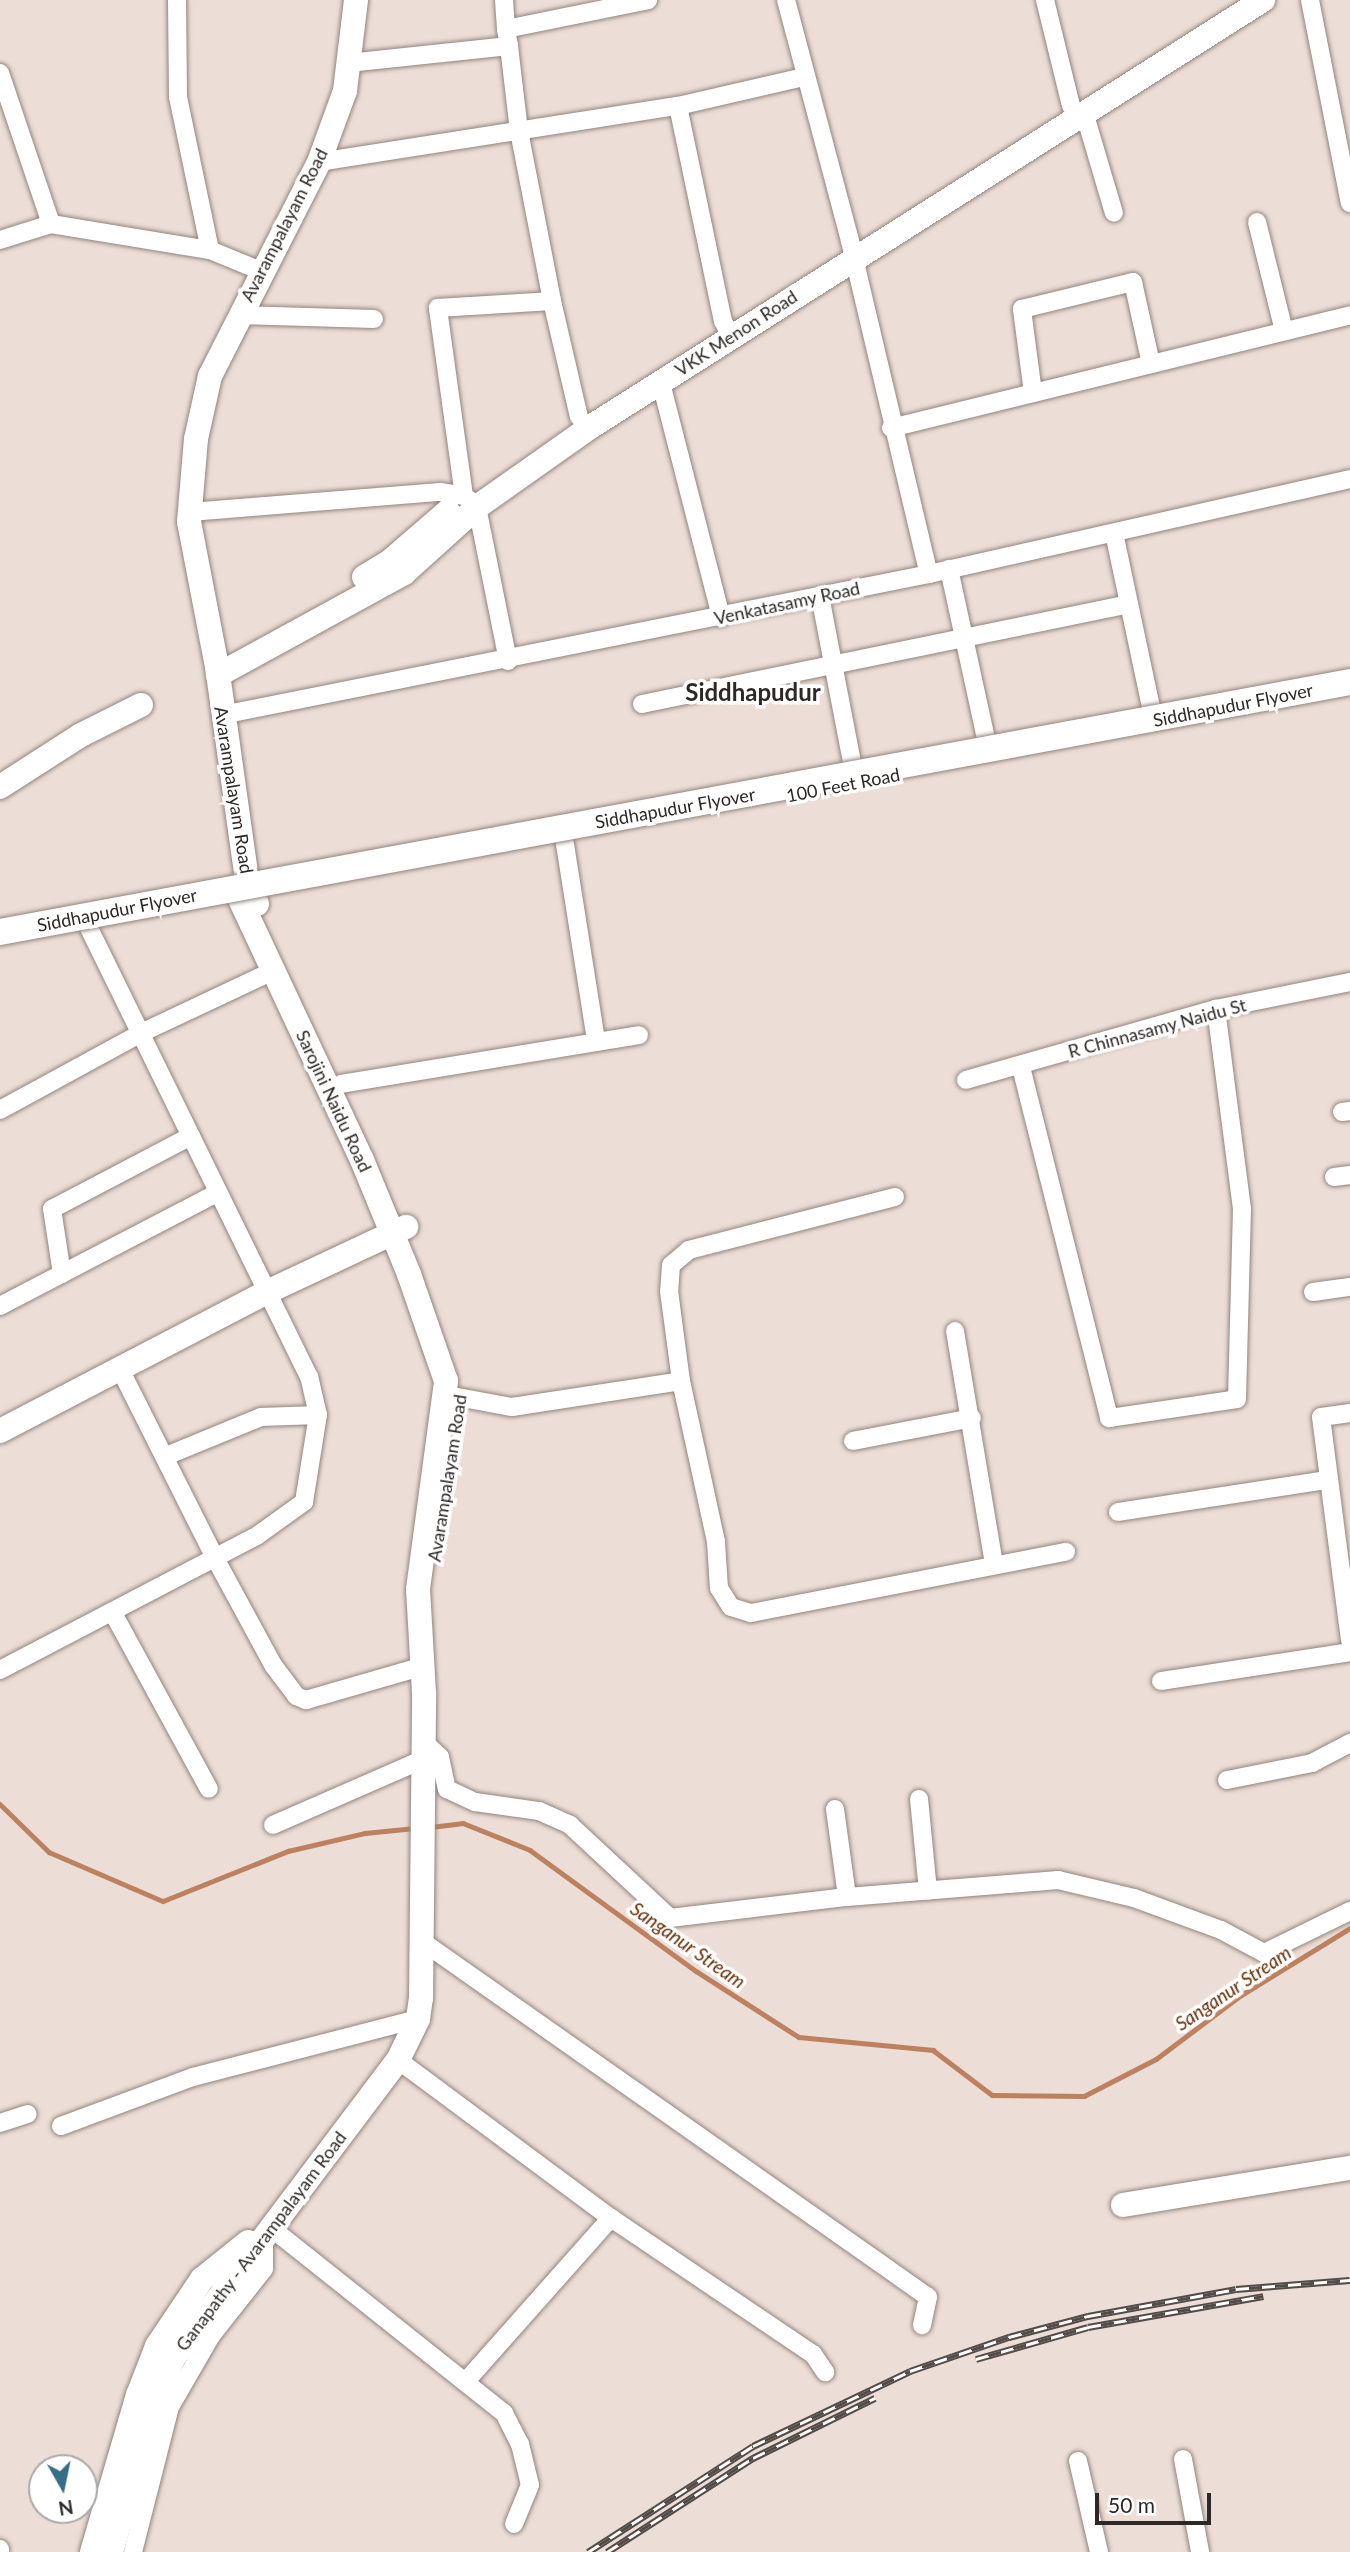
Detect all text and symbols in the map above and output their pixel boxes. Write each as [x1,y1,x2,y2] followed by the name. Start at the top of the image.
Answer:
[236,145,332,305] street label: Avarampalayam Road
[671,285,801,381] street label: VKK Menon Road
[712,577,862,629] street label: Venkatasamy Road
[685,678,821,706] district label: Siddhapudur
[1151,679,1315,731] street label: Siddhapudur Flyover
[210,705,258,875] street label: Avarampalayam Road
[784,763,902,807] street label: 100 Feet Road
[593,783,757,833] street label: Siddhapudur Flyover
[35,884,199,936] street label: Siddhapudur Flyover
[1065,994,1249,1062] street label: R Chinnasamy Naidu St
[292,1027,376,1175] street label: Sarojini Naidu Road
[423,1393,471,1563] street label: Avarampalayam Road
[626,1897,750,1993] water label: Sanganur Stream
[1171,1941,1295,2035] water label: Sanganur Stream
[171,2127,351,2355] street label: Ganapathy - Avarampalayam Road
[28,2454,98,2524] north arrow
[1098,2478,1214,2522] scale bar
[1108,2492,1155,2517] text: 50 m
[57,2496,75,2521] text: N

